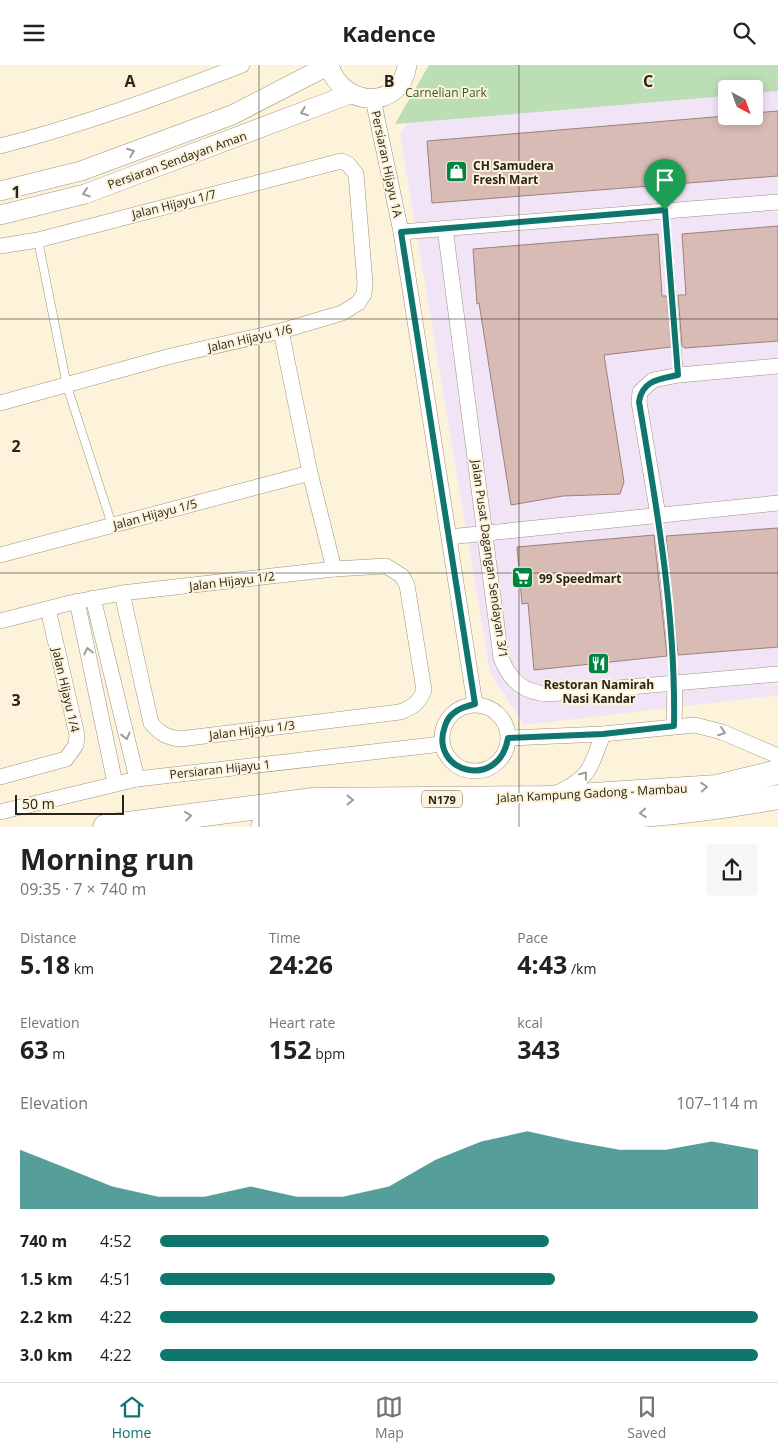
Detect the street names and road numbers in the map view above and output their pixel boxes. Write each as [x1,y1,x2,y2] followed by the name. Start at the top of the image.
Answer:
[367,109,407,219] street label: Persiaran Hijayu 1A
[105,127,249,193] street label: Persiaran Sendayan Aman
[129,185,218,223] street label: Jalan Hijayu 1/7
[205,320,294,356] street label: Jalan Hijayu 1/6
[468,458,512,659] street label: Jalan Pusat Dagangan Sendayan 3/1
[110,495,199,534] street label: Jalan Hijayu 1/5
[187,567,276,595] street label: Jalan Hijayu 1/2
[48,645,84,734] street label: Jalan Hijayu 1/4
[207,716,296,744] street label: Jalan Hijayu 1/3
[169,755,271,783] street label: Persiaran Hijayu 1
[495,780,688,807] street label: Jalan Kampung Gadong - Mambau
[422,791,462,807] road number: N179

